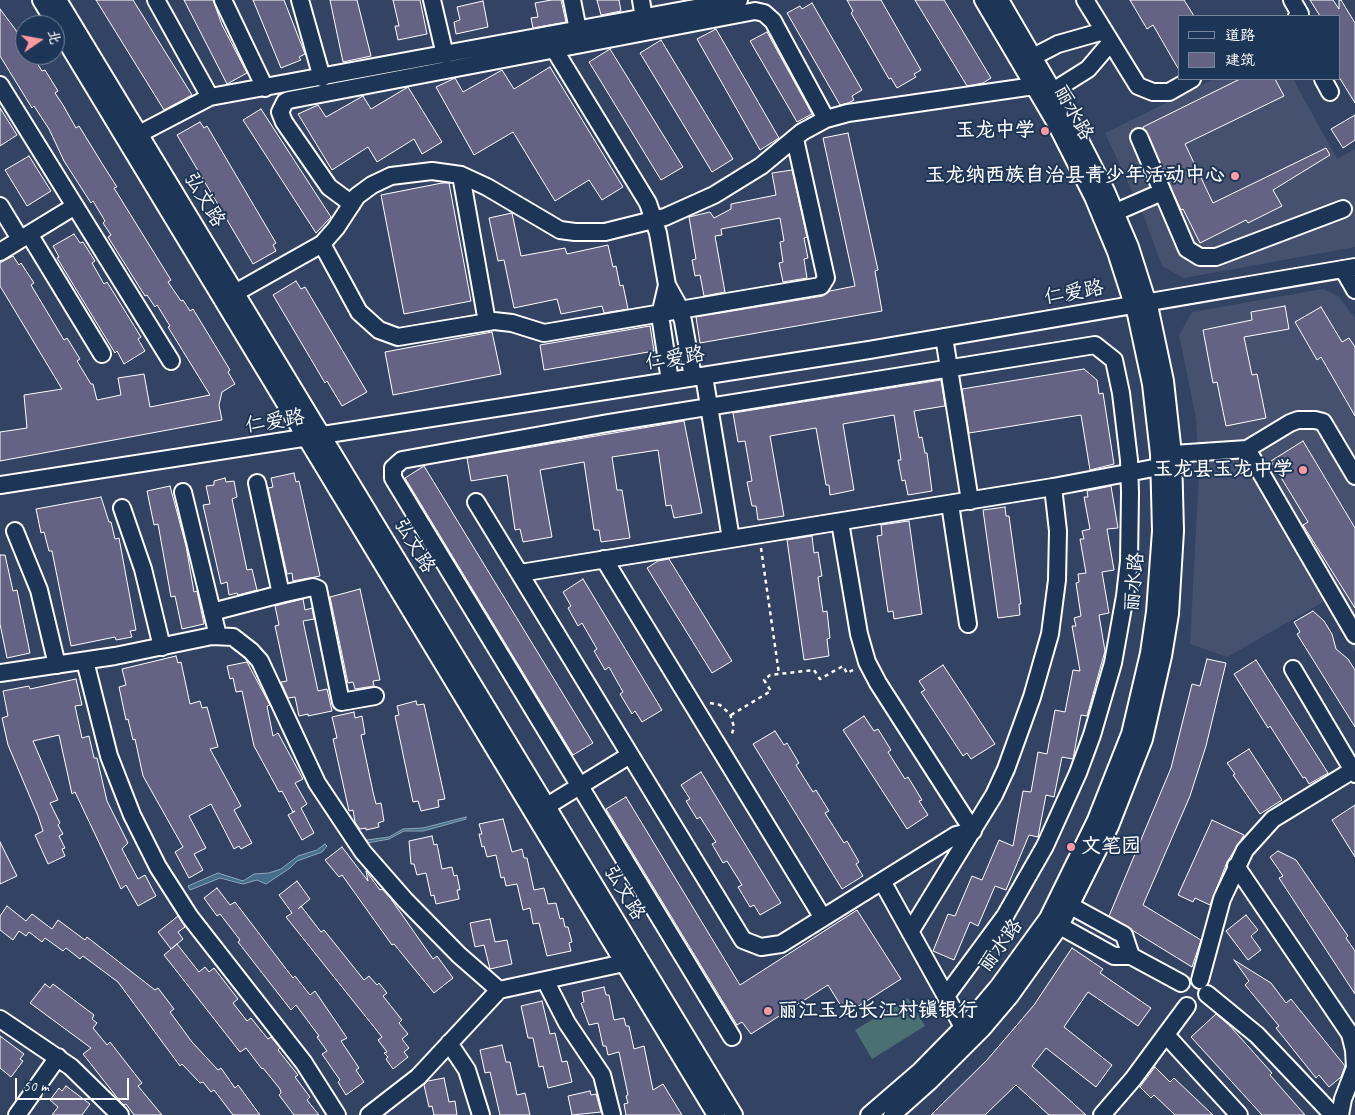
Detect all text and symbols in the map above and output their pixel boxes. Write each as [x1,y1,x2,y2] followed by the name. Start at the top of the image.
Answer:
[15,15,65,65] north arrow
[1178,15,1340,80] legend
[1225,26,1255,45] text: 道路
[44,28,64,46] text: 北
[1225,51,1255,70] text: 建筑
[1048,81,1098,145] street label: 丽水路
[955,119,1035,143] place label: 玉龙中学
[1039,125,1051,137] marker: 玉龙中学
[925,164,1225,188] place label: 玉龙纳西族自治县青少年活动中心
[178,168,230,232] street label: 弘文路
[1229,170,1241,182] marker: 玉龙纳西族自治县青少年活动中心
[1042,276,1106,310] street label: 仁爱路
[643,342,707,376] street label: 仁爱路
[243,405,307,439] street label: 仁爱路
[1153,458,1293,482] place label: 玉龙县玉龙中学
[1297,464,1309,476] marker: 玉龙县玉龙中学
[388,514,440,578] street label: 弘文路
[1120,551,1150,613] street label: 丽水路
[1081,835,1141,859] place label: 文笔园
[1065,841,1077,853] marker: 文笔园
[598,861,650,925] street label: 弘文路
[974,915,1028,977] street label: 丽水路
[778,999,978,1023] place label: 丽江玉龙长江村镇银行
[762,1005,774,1017] marker: 丽江玉龙长江村镇银行
[18,1068,131,1100] scale bar
[23,1077,49,1096] text: 50 m

